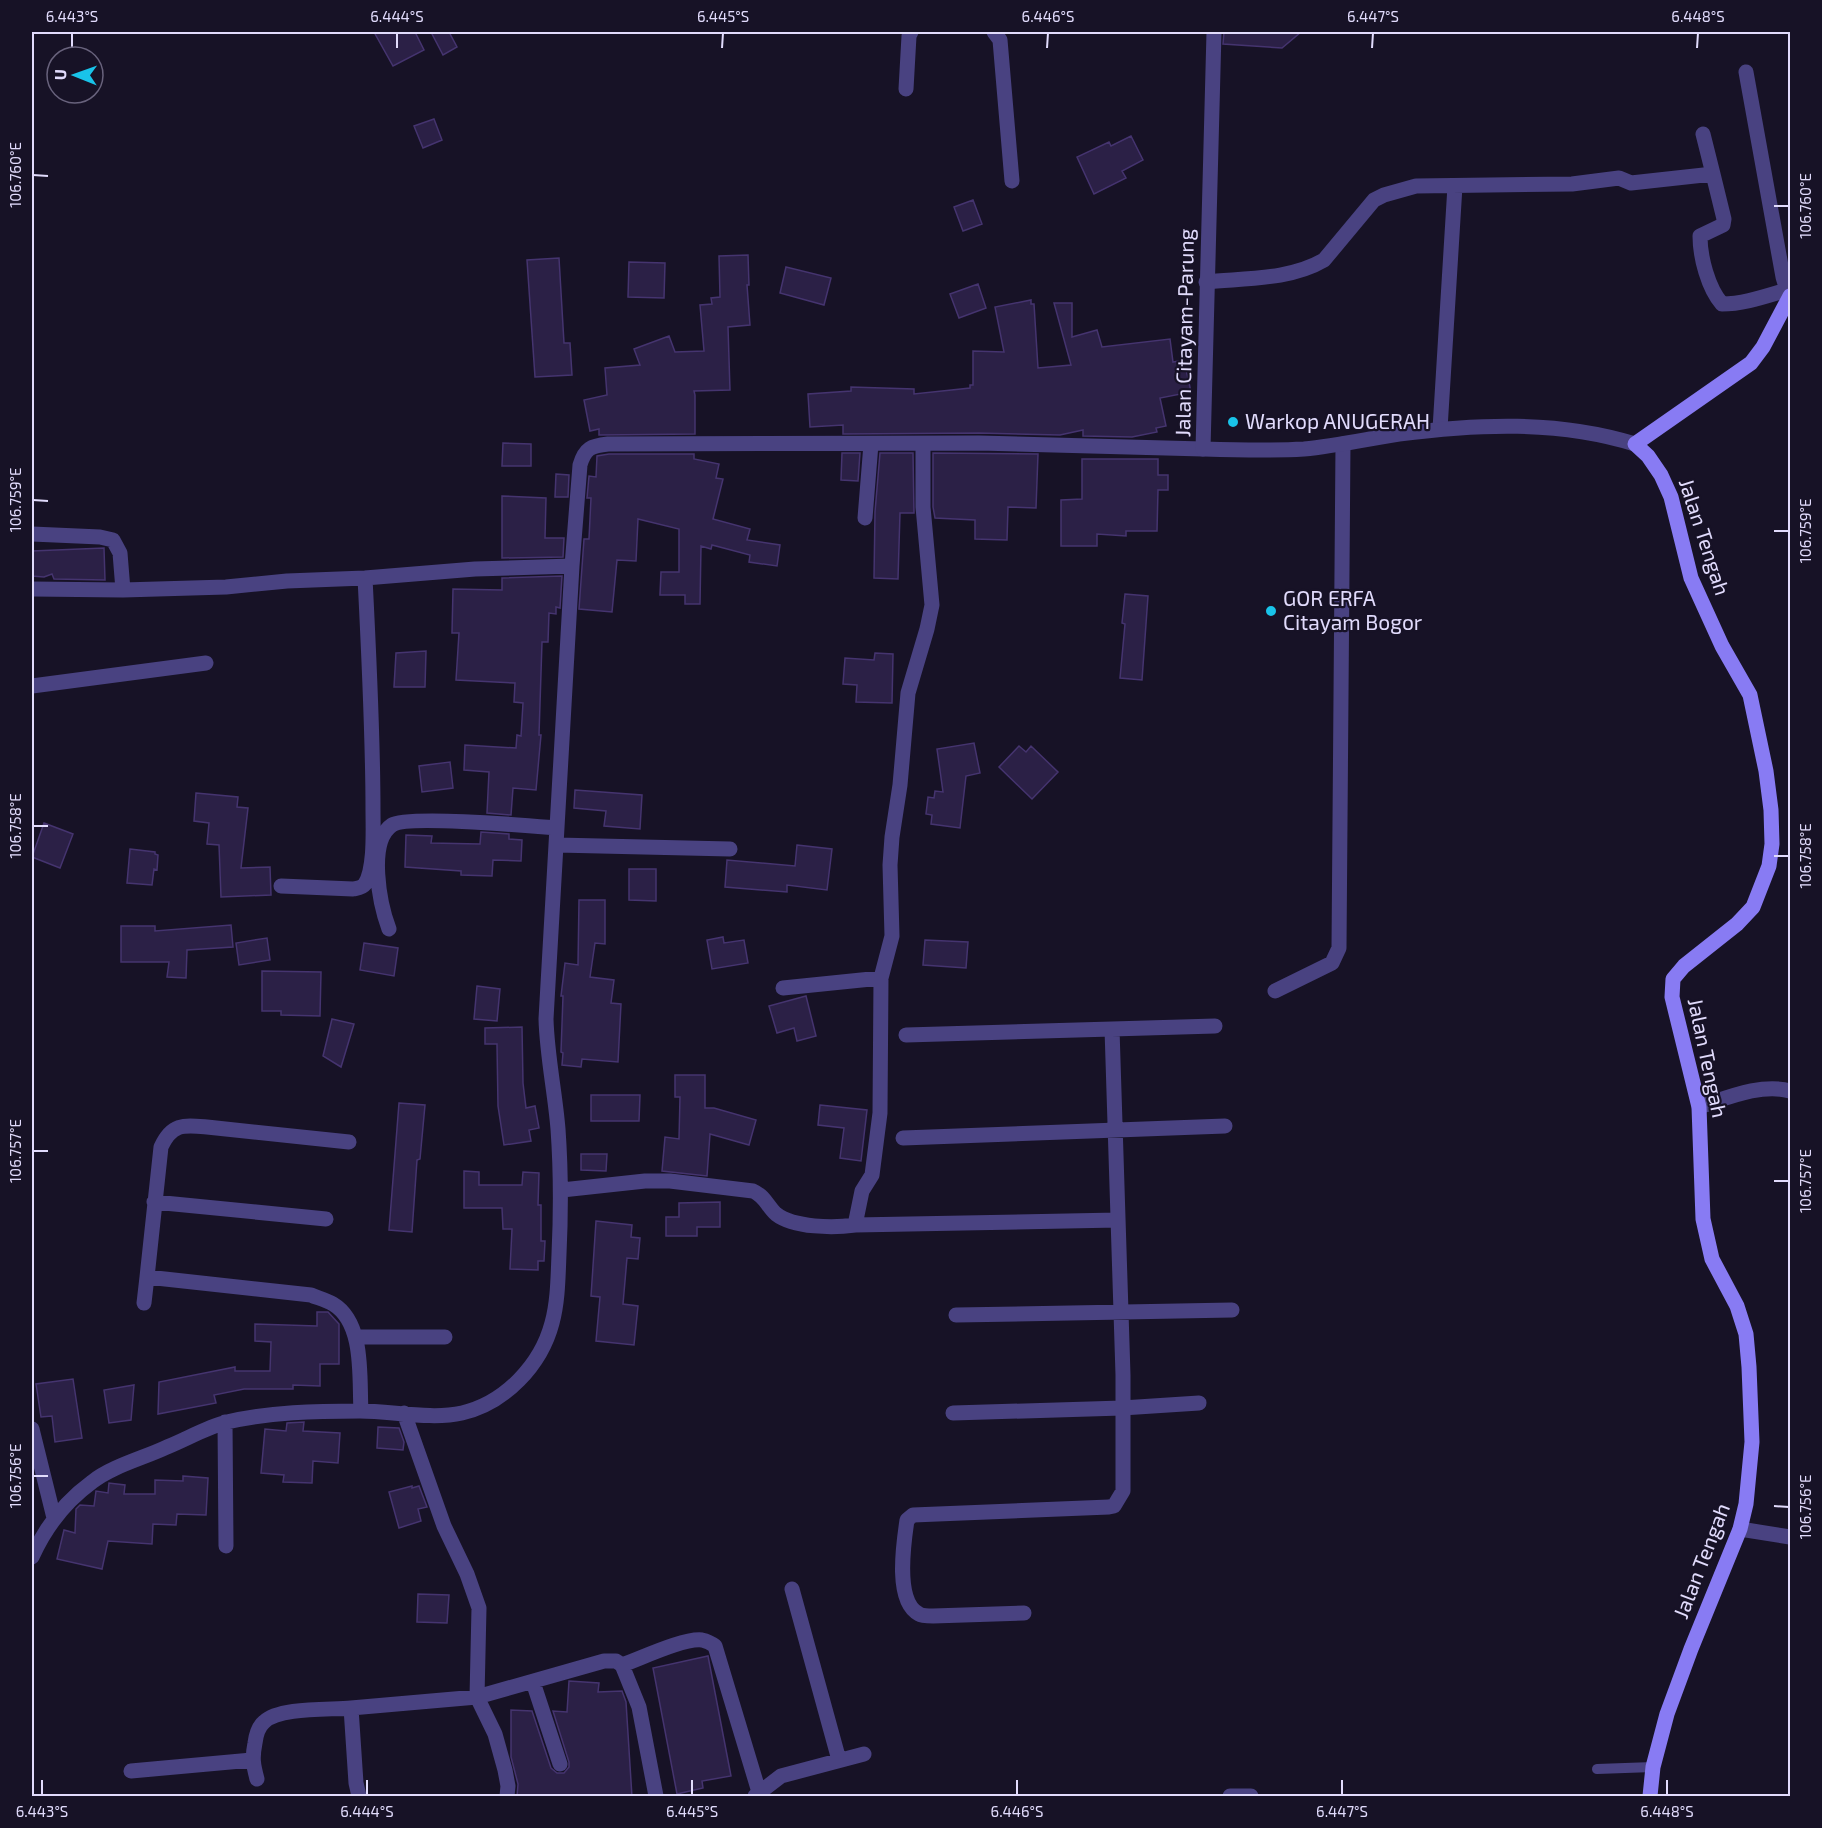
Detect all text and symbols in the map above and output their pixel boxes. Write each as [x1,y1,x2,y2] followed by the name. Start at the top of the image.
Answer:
[46,7,98,25] text: 6.443°S
[370,7,424,25] text: 6.444°S
[697,7,749,25] text: 6.445°S
[1022,7,1074,25] text: 6.446°S
[1347,7,1399,25] text: 6.447°S
[1671,7,1725,25] text: 6.448°S
[45,45,105,105] north arrow
[50,69,69,80] text: U
[6,142,24,208] text: 106.760°E
[1796,173,1814,239] text: 106.760°E
[1169,228,1198,437] street label: Jalan Citayam-Parung
[1245,408,1430,433] place label: Warkop ANUGERAH
[1226,415,1240,429] marker: Warkop ANUGERAH
[6,468,24,532] text: 106.759°E
[1675,475,1736,598] street label: Jalan Tengah
[1796,499,1814,563] text: 106.759°E
[1283,585,1423,634] place label: GOR ERFA Citayam Bogor
[1264,604,1278,618] marker: GOR ERFA Citayam Bogor
[6,793,24,859] text: 106.758°E
[1796,823,1814,889] text: 106.758°E
[1684,996,1733,1120] street label: Jalan Tengah
[6,1119,24,1183] text: 106.757°E
[1796,1149,1814,1213] text: 106.757°E
[6,1444,24,1508] text: 106.756°E
[1796,1475,1814,1539] text: 106.756°E
[1667,1499,1734,1622] street label: Jalan Tengah
[16,1802,68,1820] text: 6.443°S
[340,1802,394,1820] text: 6.444°S
[666,1802,718,1820] text: 6.445°S
[991,1802,1043,1820] text: 6.446°S
[1316,1802,1368,1820] text: 6.447°S
[1640,1802,1694,1820] text: 6.448°S

